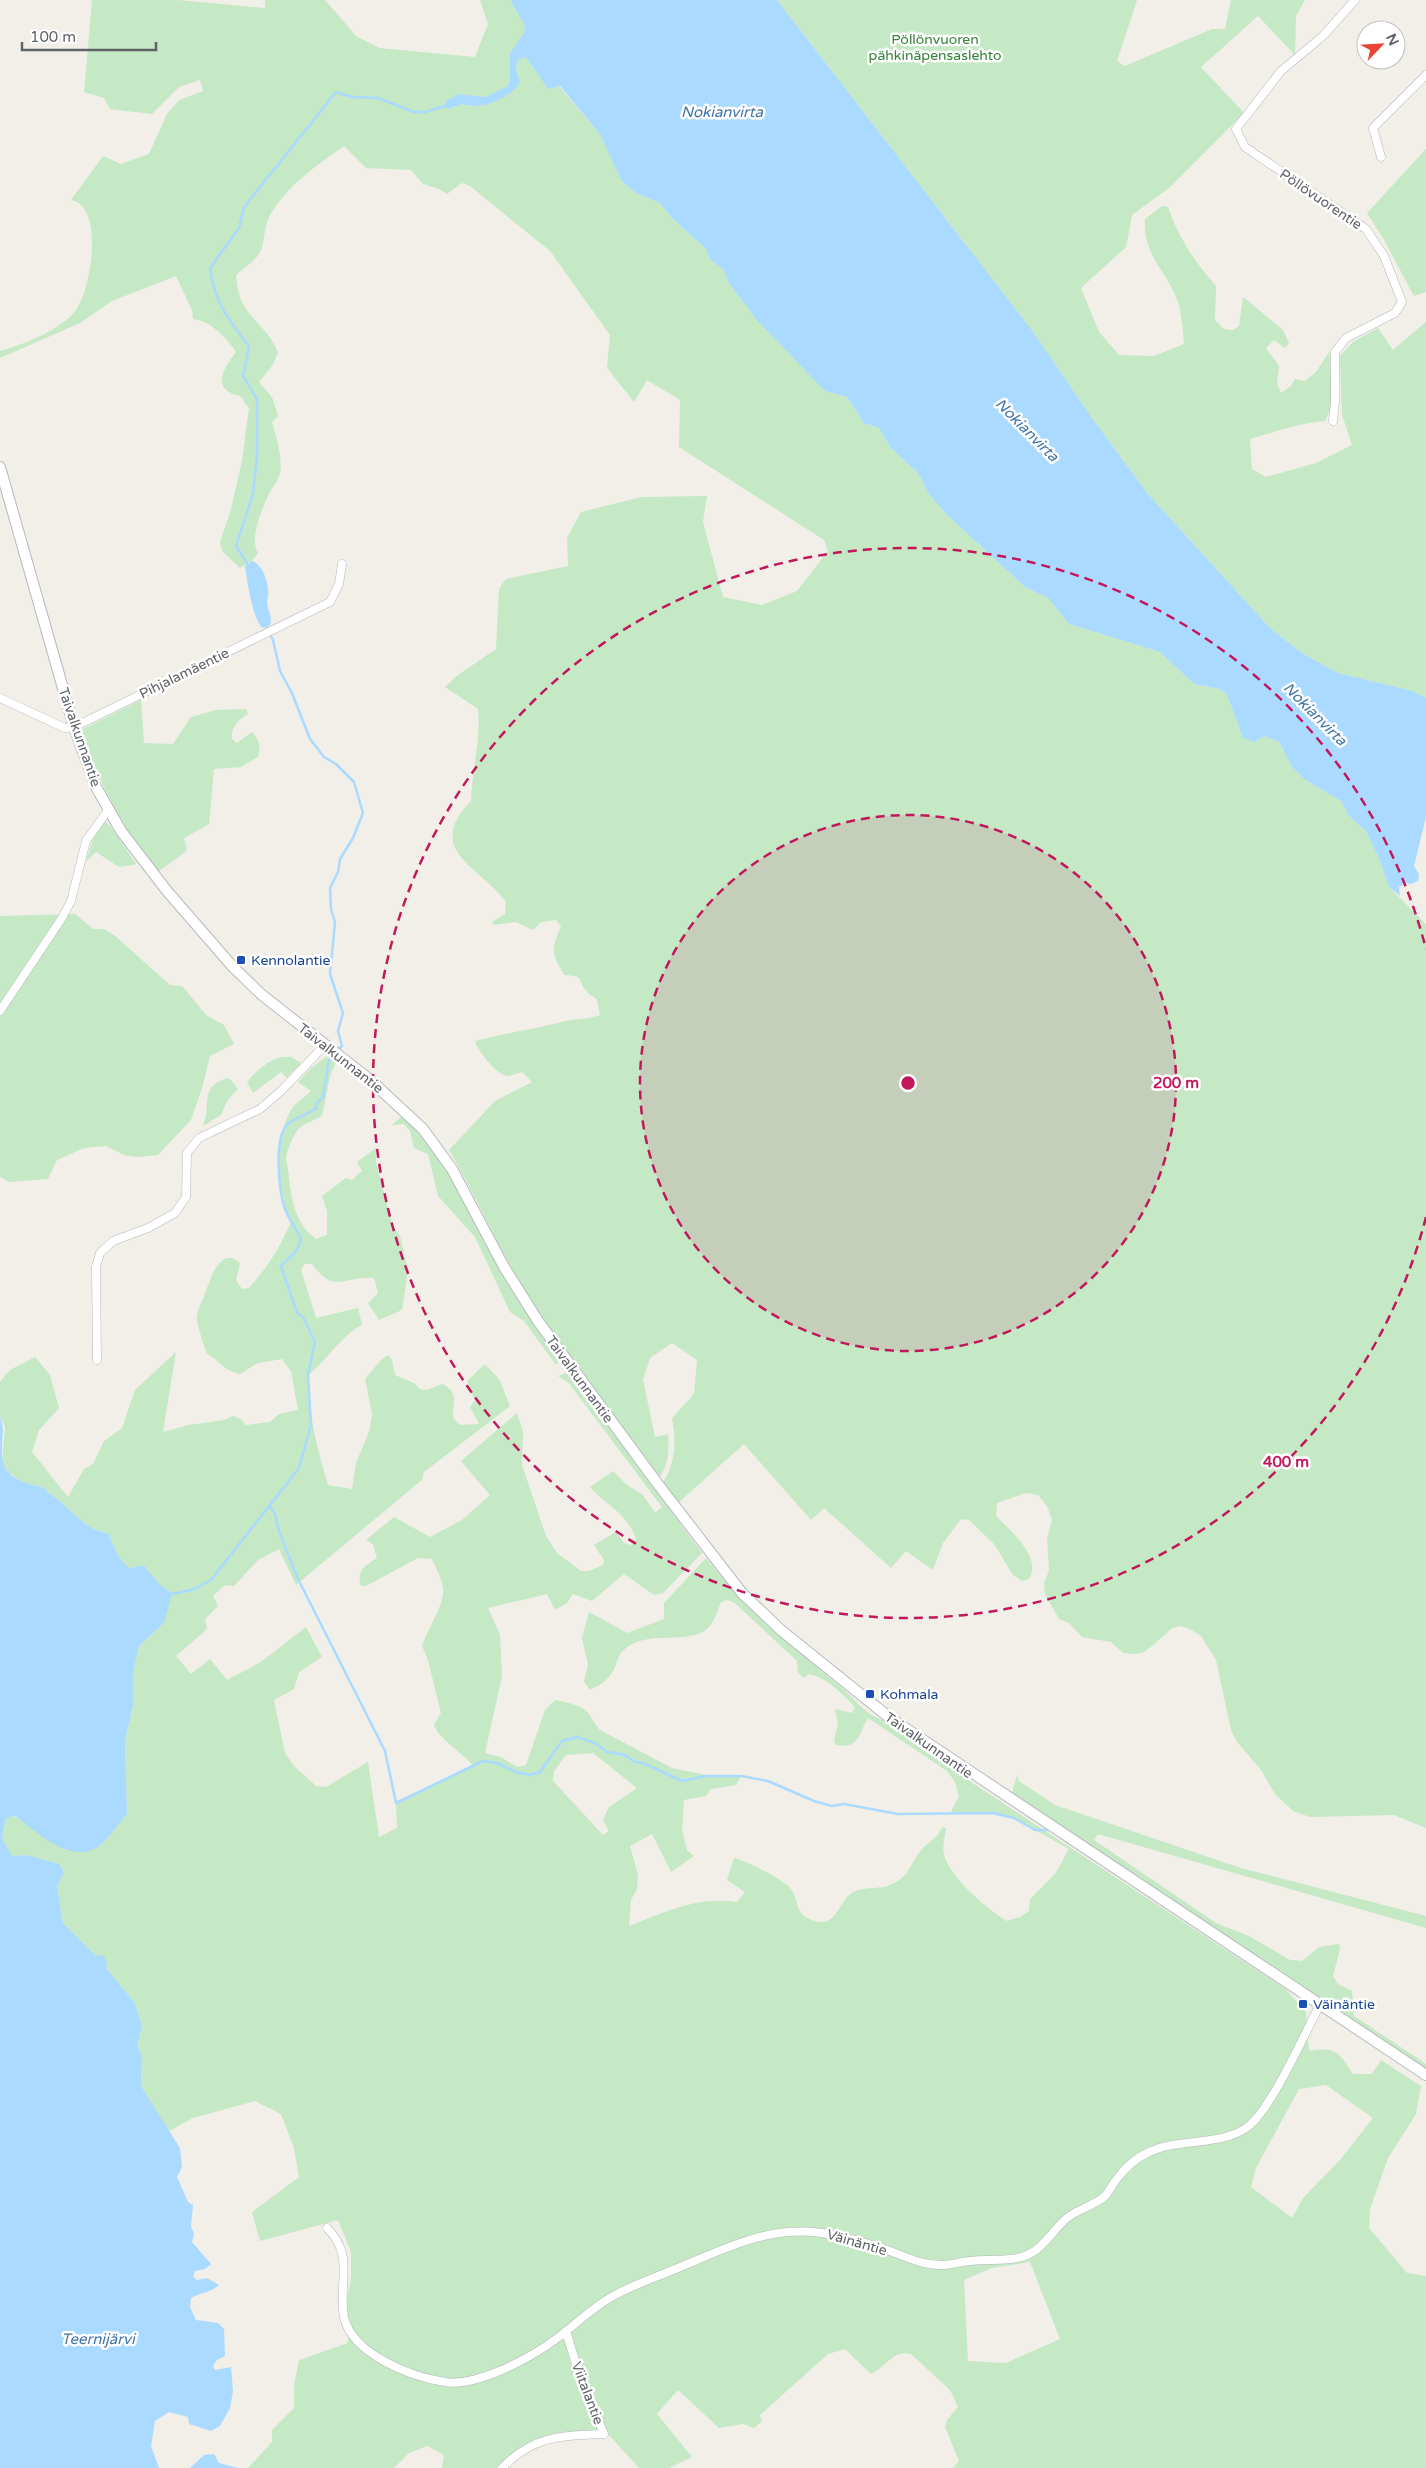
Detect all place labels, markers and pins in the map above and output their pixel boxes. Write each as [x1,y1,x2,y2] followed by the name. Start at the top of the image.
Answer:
[251,952,330,969] place label: Kennolantie
[235,954,247,966] marker: Kennolantie
[899,1074,917,1092] centre of rings
[880,1686,939,1703] place label: Kohmala
[864,1688,876,1700] marker: Kohmala
[1313,1996,1375,2013] place label: Väinäntie
[1297,1998,1309,2010] marker: Väinäntie

